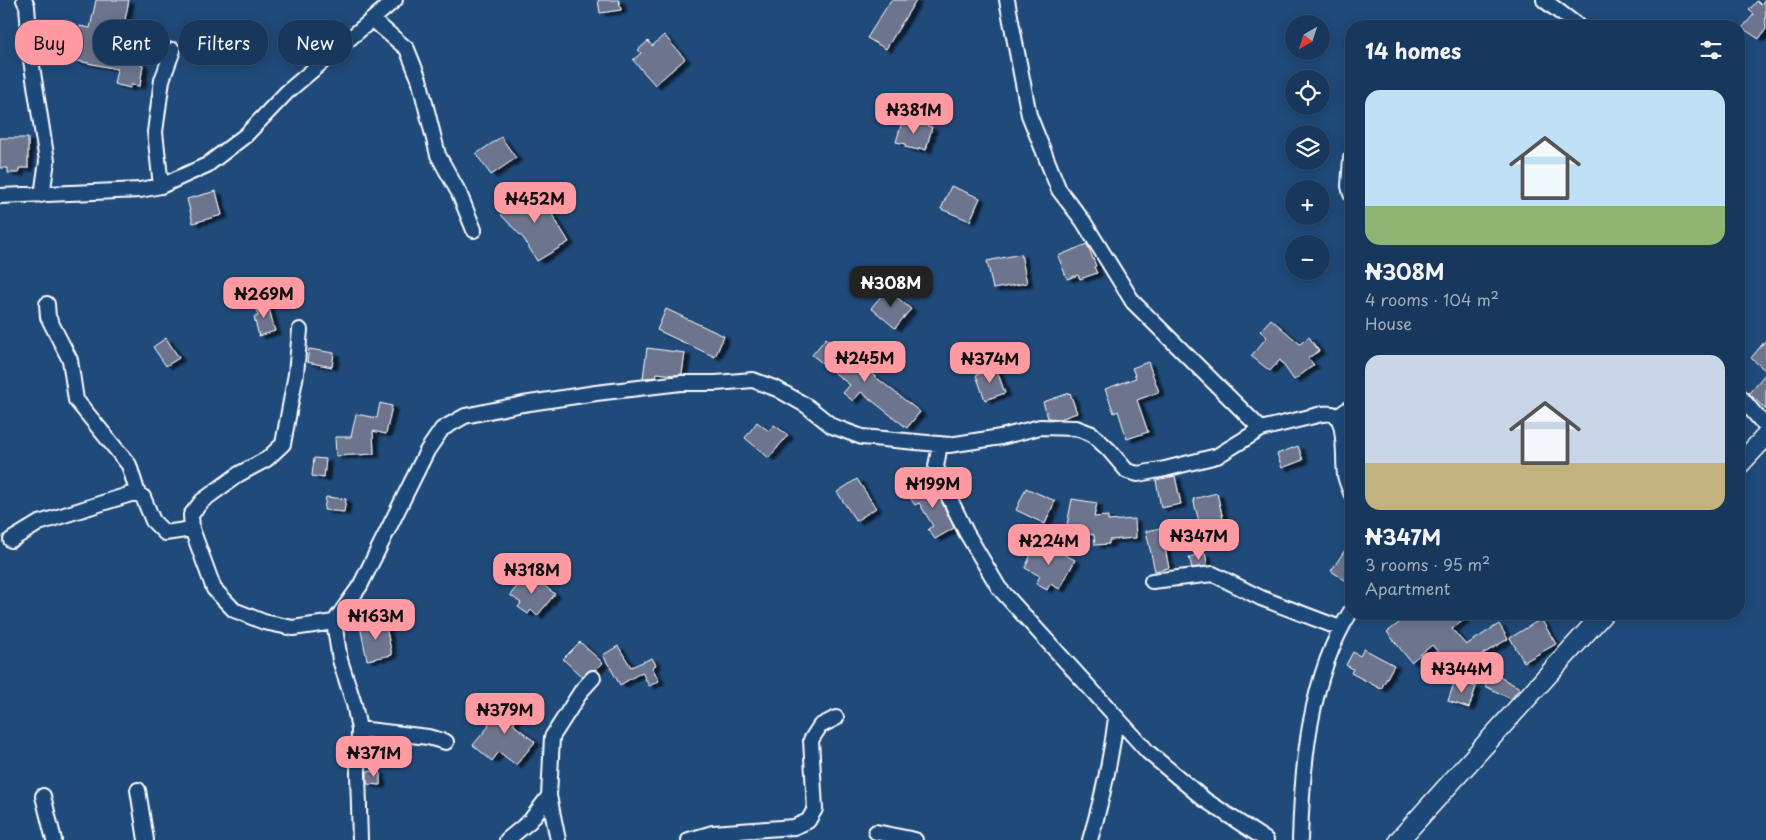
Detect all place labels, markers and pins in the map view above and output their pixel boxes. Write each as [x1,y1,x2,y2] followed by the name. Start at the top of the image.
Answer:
[879,92,949,135] pin: ₦381M
[500,182,570,224] pin: ₦452M
[856,266,926,308] pin: ₦308M
[229,276,299,319] pin: ₦269M
[830,340,900,383] pin: ₦245M
[955,342,1025,384] pin: ₦374M
[898,466,968,509] pin: ₦199M
[1164,518,1234,561] pin: ₦347M
[1014,524,1084,566] pin: ₦224M
[497,552,567,595] pin: ₦318M
[341,598,411,641] pin: ₦163M
[1427,652,1497,694] pin: ₦344M
[470,692,540,735] pin: ₦379M
[339,736,409,778] pin: ₦371M

